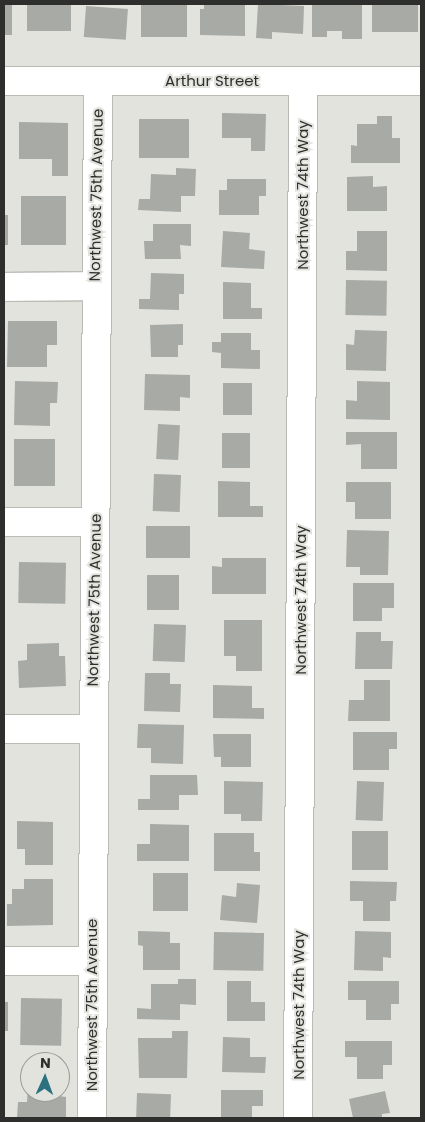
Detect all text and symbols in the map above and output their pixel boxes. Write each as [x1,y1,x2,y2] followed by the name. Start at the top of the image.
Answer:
[165,72,259,90] street label: Arthur Street
[85,109,107,281] street label: Northwest 75th Avenue
[294,120,312,270] street label: Northwest 74th Way
[83,514,105,686] street label: Northwest 75th Avenue
[292,525,310,675] street label: Northwest 74th Way
[83,919,101,1091] street label: Northwest 75th Avenue
[290,930,308,1080] street label: Northwest 74th Way
[20,1052,70,1102] north arrow
[40,1053,51,1073] text: N

